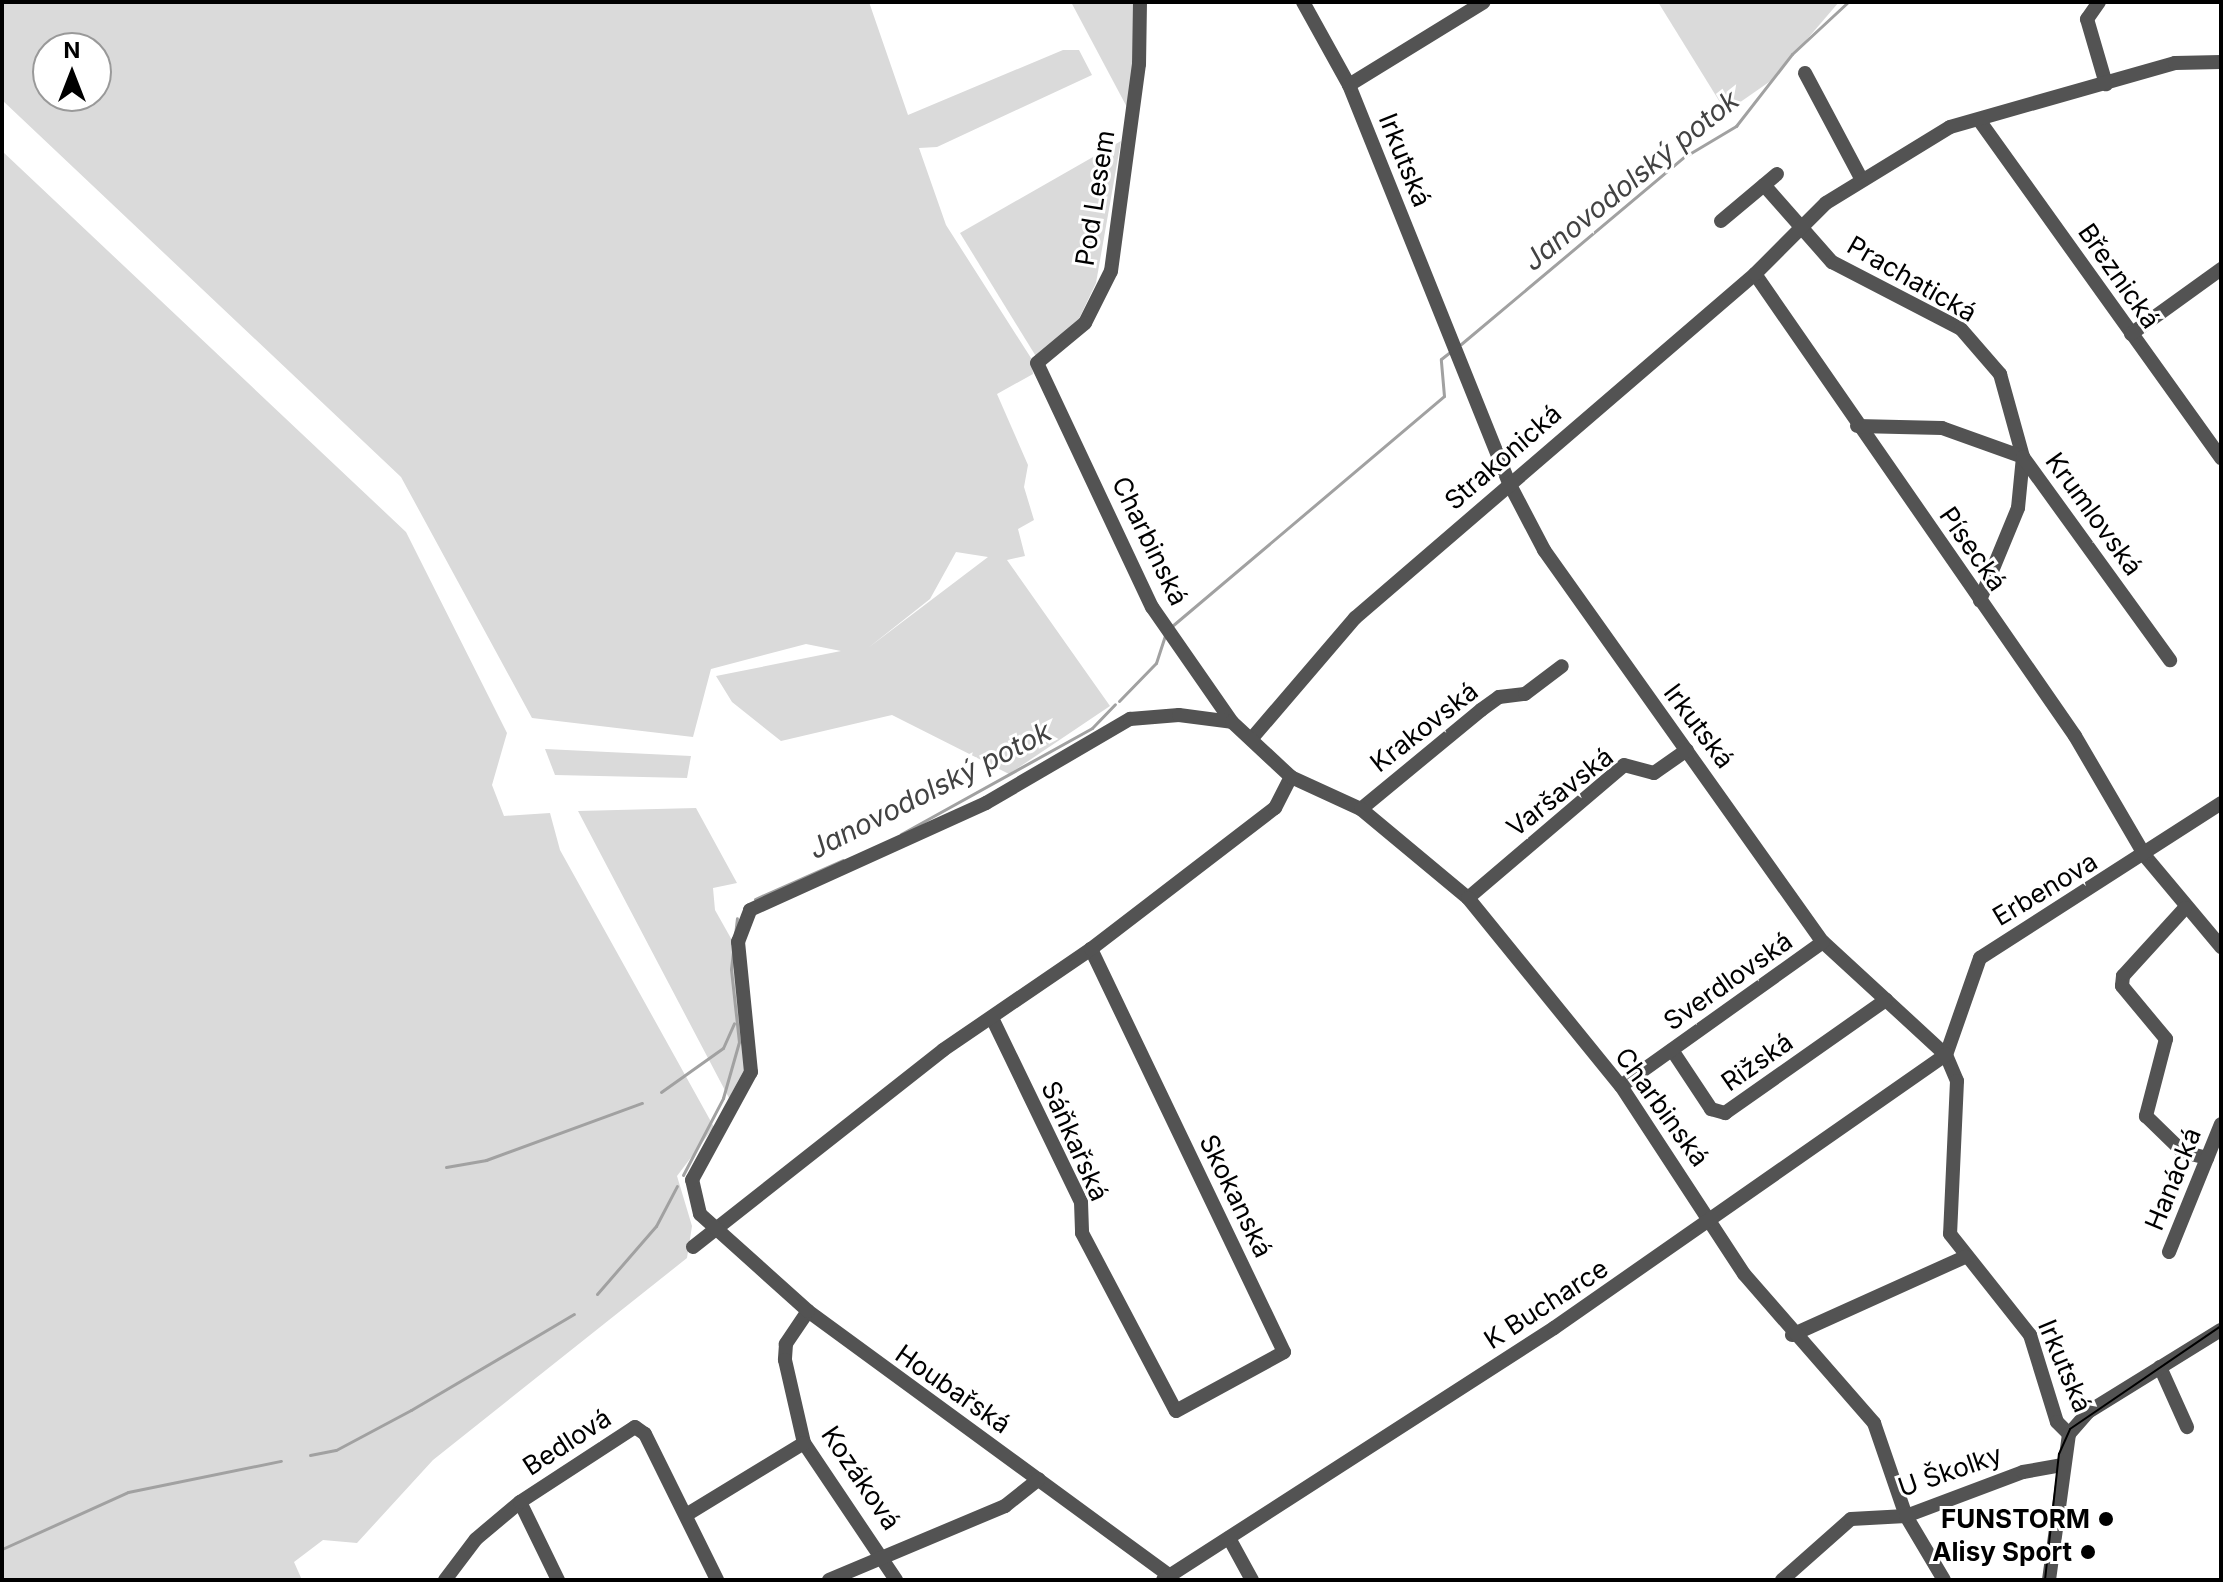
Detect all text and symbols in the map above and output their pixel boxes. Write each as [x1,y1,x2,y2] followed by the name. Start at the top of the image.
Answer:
[32,32,112,112] north arrow
[64,37,80,63] text: N
[1516,83,1746,277] water label: Janovodolský potok
[1372,109,1438,211] street label: Irkutská
[1069,128,1121,268] street label: Pod Lesem
[2072,218,2166,334] street label: Březnická
[1842,229,1982,329] street label: Prachatická
[1438,398,1568,516] street label: Strakonická
[2039,447,2149,581] street label: Krumlovská
[1105,472,1195,610] street label: Charbinská
[1933,501,2013,597] street label: Písecká
[1364,675,1484,779] street label: Krakovská
[1657,678,1741,774] street label: Irkutská
[803,714,1057,866] water label: Janovodolský potok
[1501,741,1619,843] street label: Varšavská
[1987,846,2103,932] street label: Erbenova
[1658,925,1798,1037] street label: Sverdlovská
[1715,1026,1799,1098] street label: Rižská
[1608,1041,1716,1173] street label: Charbinská
[1035,1076,1115,1206] street label: Sáňkařská
[2138,1123,2208,1235] street label: Hanácká
[1193,1129,1279,1263] street label: Skokanská
[1478,1252,1614,1356] street label: K Bucharce
[2032,1315,2098,1417] street label: Irkutská
[889,1338,1017,1440] street label: Houbařská
[517,1402,617,1482] street label: Bedlová
[815,1420,907,1536] street label: Kozáková
[1894,1439,2006,1503] street label: U Školky
[1941,1503,2090,1535] place label: FUNSTORM
[2097,1510,2115,1528] marker: FUNSTORM
[1932,1536,2072,1568] place label: Alisy Sport
[2079,1543,2097,1561] marker: Alisy Sport

